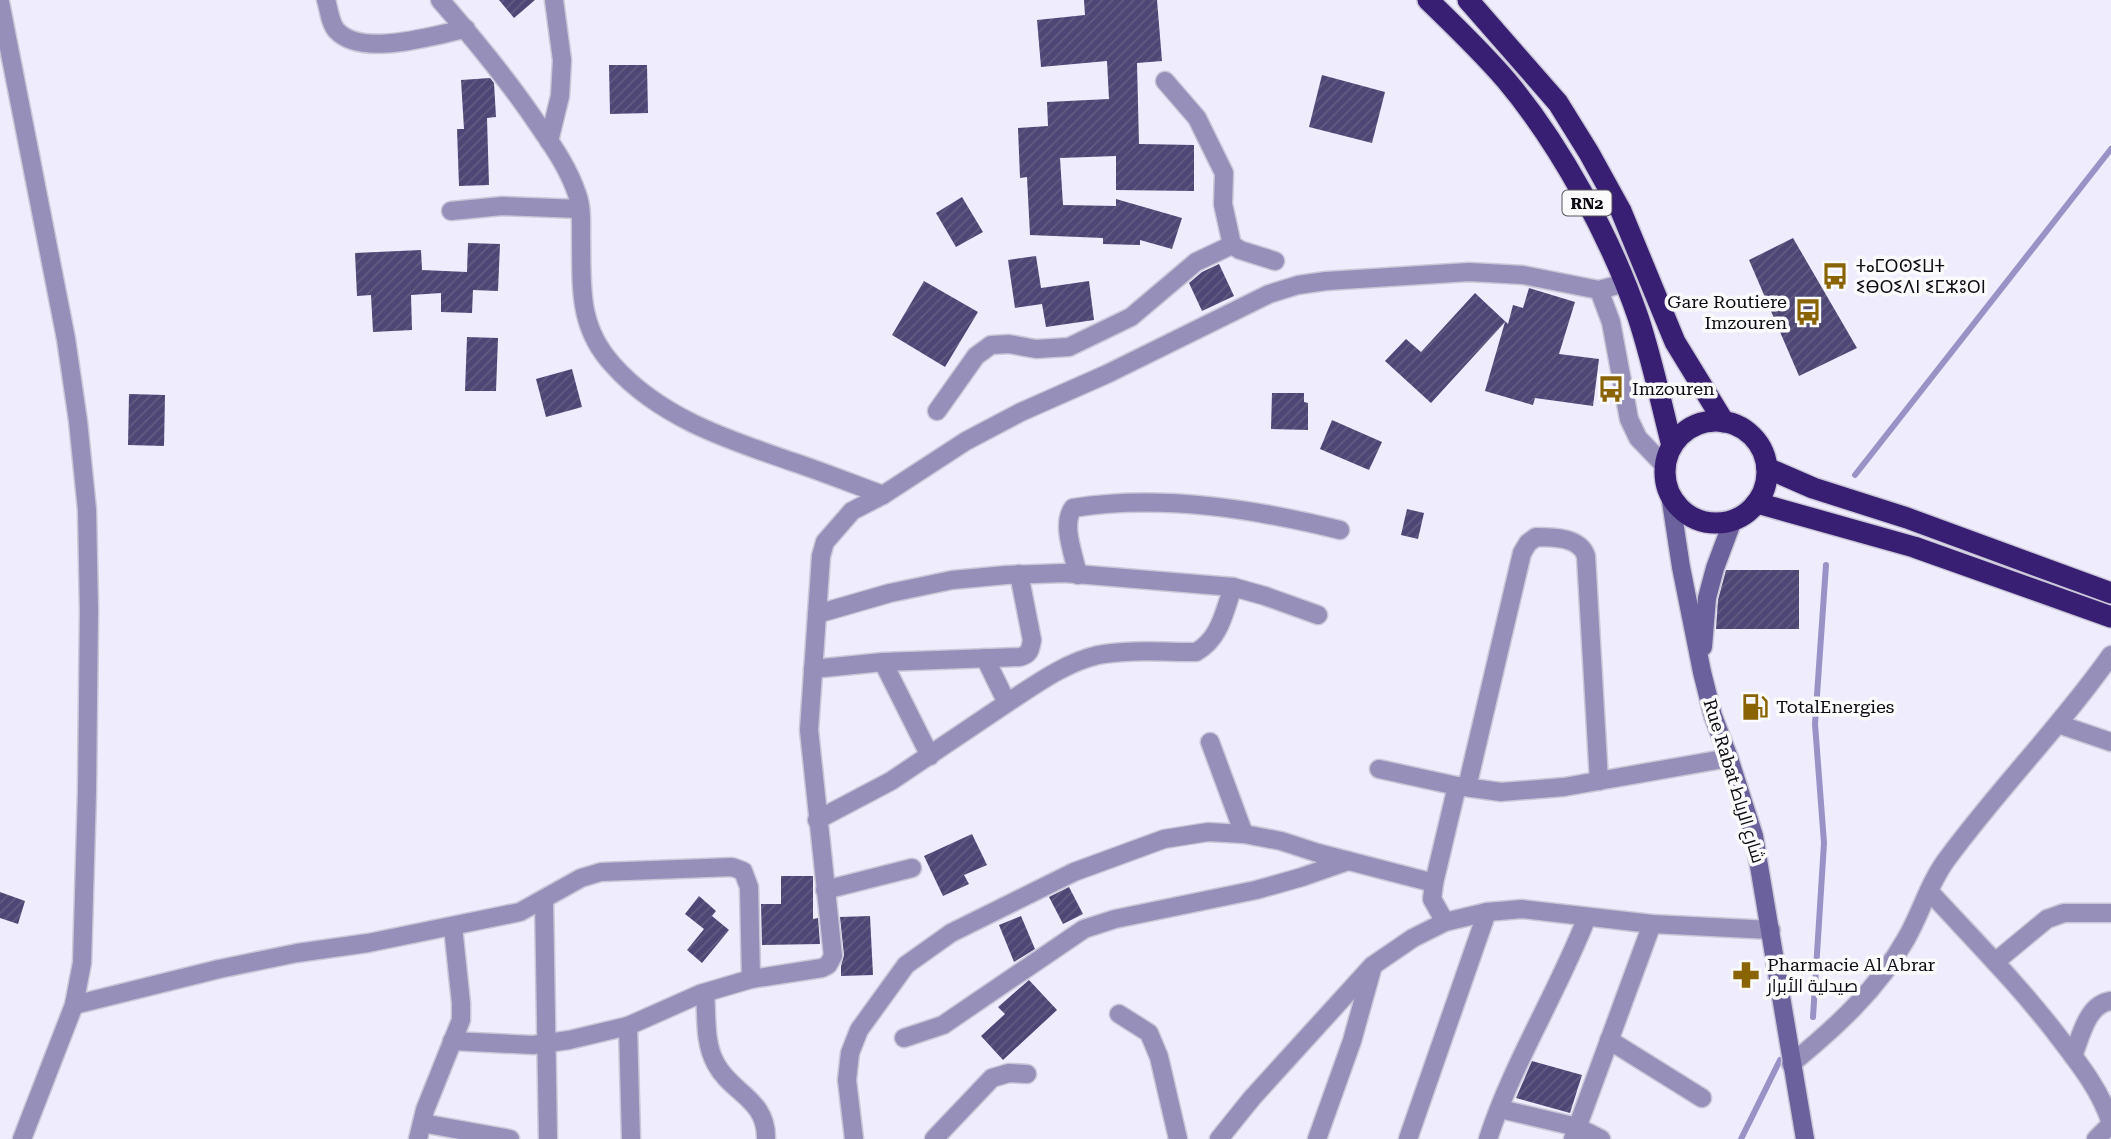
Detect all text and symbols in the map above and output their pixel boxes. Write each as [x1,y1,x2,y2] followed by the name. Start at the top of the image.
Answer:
[1562,190,1612,216] road number: RN2
[1856,255,1986,297] place label: ⵜⴰⵎⵔⵙⵉⵡⵜ ⵉⴱⵔⵉⴷⵏ ⵉⵎⵣⵓⵔⵏ
[1820,261,1850,291] bus stop icon: ⵜⴰⵎⵔⵙⵉⵡⵜ ⵉⴱⵔⵉⴷⵏ ⵉⵎⵣⵓⵔⵏ
[1667,291,1787,333] place label: Gare Routiere Imzouren
[1793,297,1823,327] bus stop icon: Gare Routiere Imzouren
[1596,374,1626,404] bus stop icon: Imzouren
[1632,378,1715,399] place label: Imzouren
[1740,692,1770,722] fuel station icon: TotalEnergies
[1698,696,1769,866] street label: Rue Rabat شارع الرباط
[1776,696,1894,717] place label: TotalEnergies
[1766,954,1935,997] place label: Pharmacie Al Abrar صيدلية الأبرار
[1731,960,1761,990] pharmacy icon: Pharmacie Al Abrar صيدلية الأبرار

